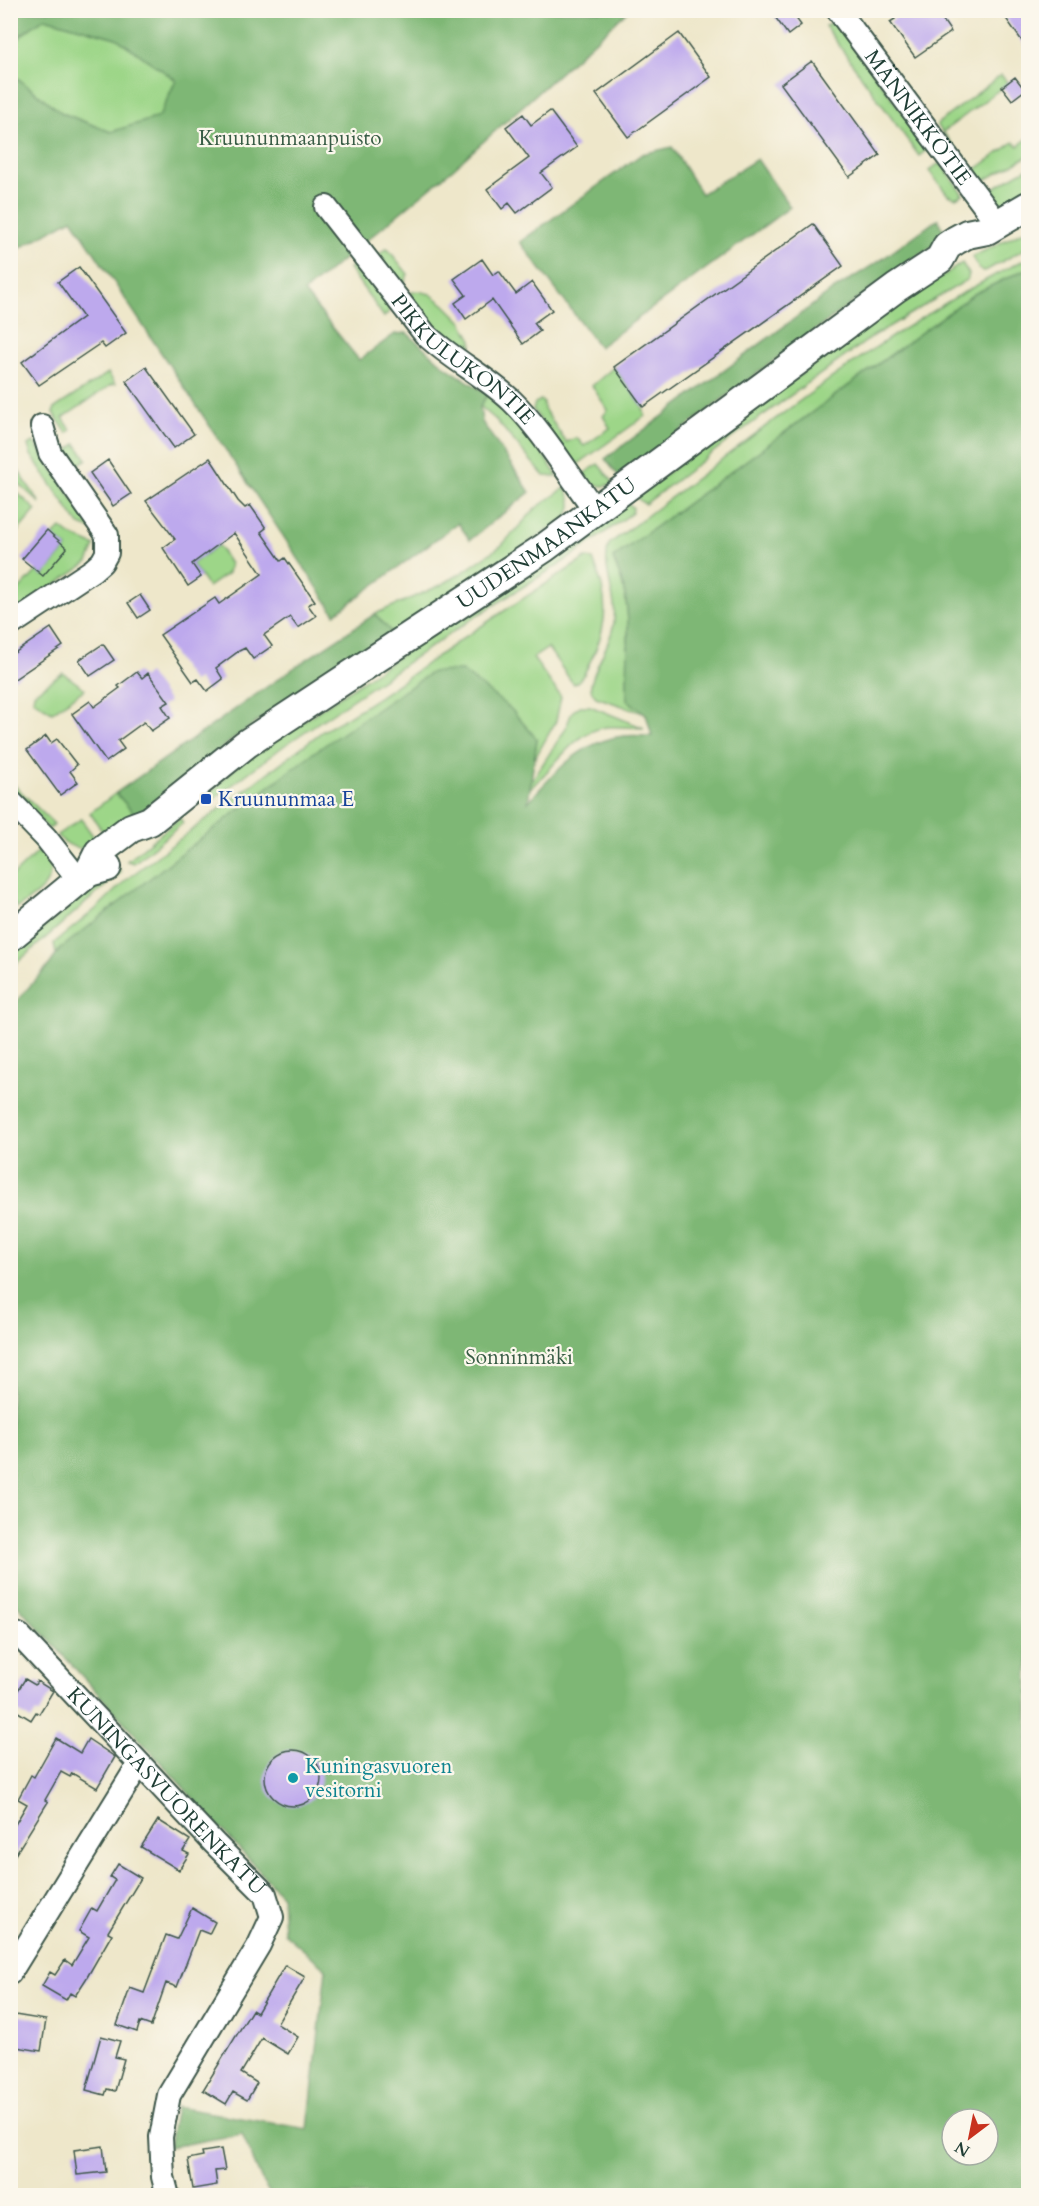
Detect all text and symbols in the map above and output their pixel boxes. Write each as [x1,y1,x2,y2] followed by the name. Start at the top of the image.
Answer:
[857,44,978,192] street label: MÄNNIKKÖTIE
[198,124,382,153] park label: Kruununmaanpuisto
[384,288,541,431] street label: PIKKULUKONTIE
[451,471,642,617] street label: UUDENMAANKATU
[218,785,354,814] place label: Kruununmaa E
[199,792,213,806] marker: Kruununmaa E
[465,1343,573,1372] park label: Sonninmäki
[60,1681,272,1902] street label: KUNINGASVUORENKATU
[305,1752,452,1805] place label: Kuningasvuoren vesitorni
[286,1771,300,1785] marker: Kuningasvuoren vesitorni
[940,2107,1000,2167] north arrow
[951,2136,974,2162] text: N

